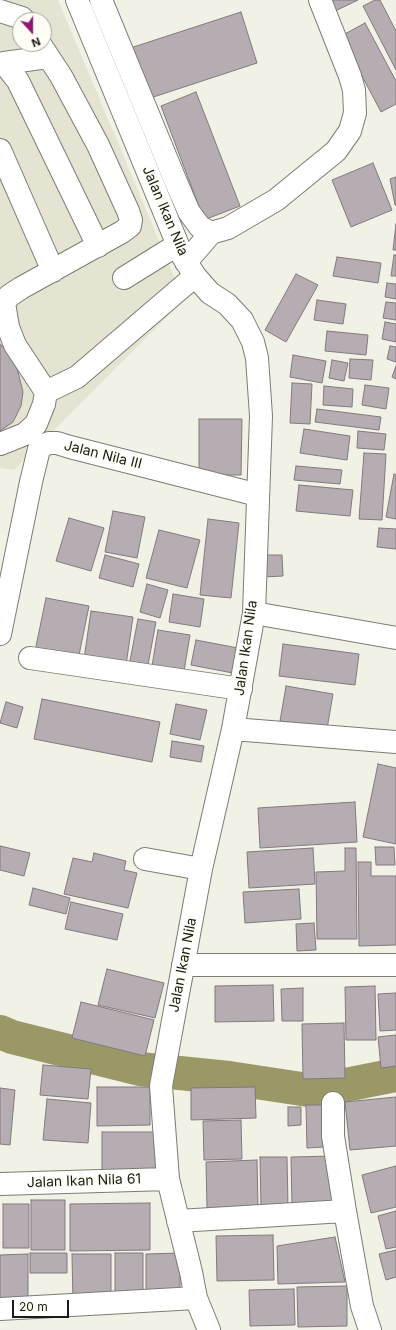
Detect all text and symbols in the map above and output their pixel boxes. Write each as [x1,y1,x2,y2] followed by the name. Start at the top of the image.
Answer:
[12,12,52,52] north arrow
[30,34,42,50] text: N
[139,164,191,258] street label: Jalan Ikan Nila
[62,437,144,473] street label: Jalan Nila III
[231,599,261,697] street label: Jalan Ikan Nila
[166,916,200,1014] street label: Jalan Ikan Nila
[27,1171,141,1191] street label: Jalan Ikan Nila 61
[14,1292,71,1318] scale bar
[19,1299,48,1314] text: 20 m

